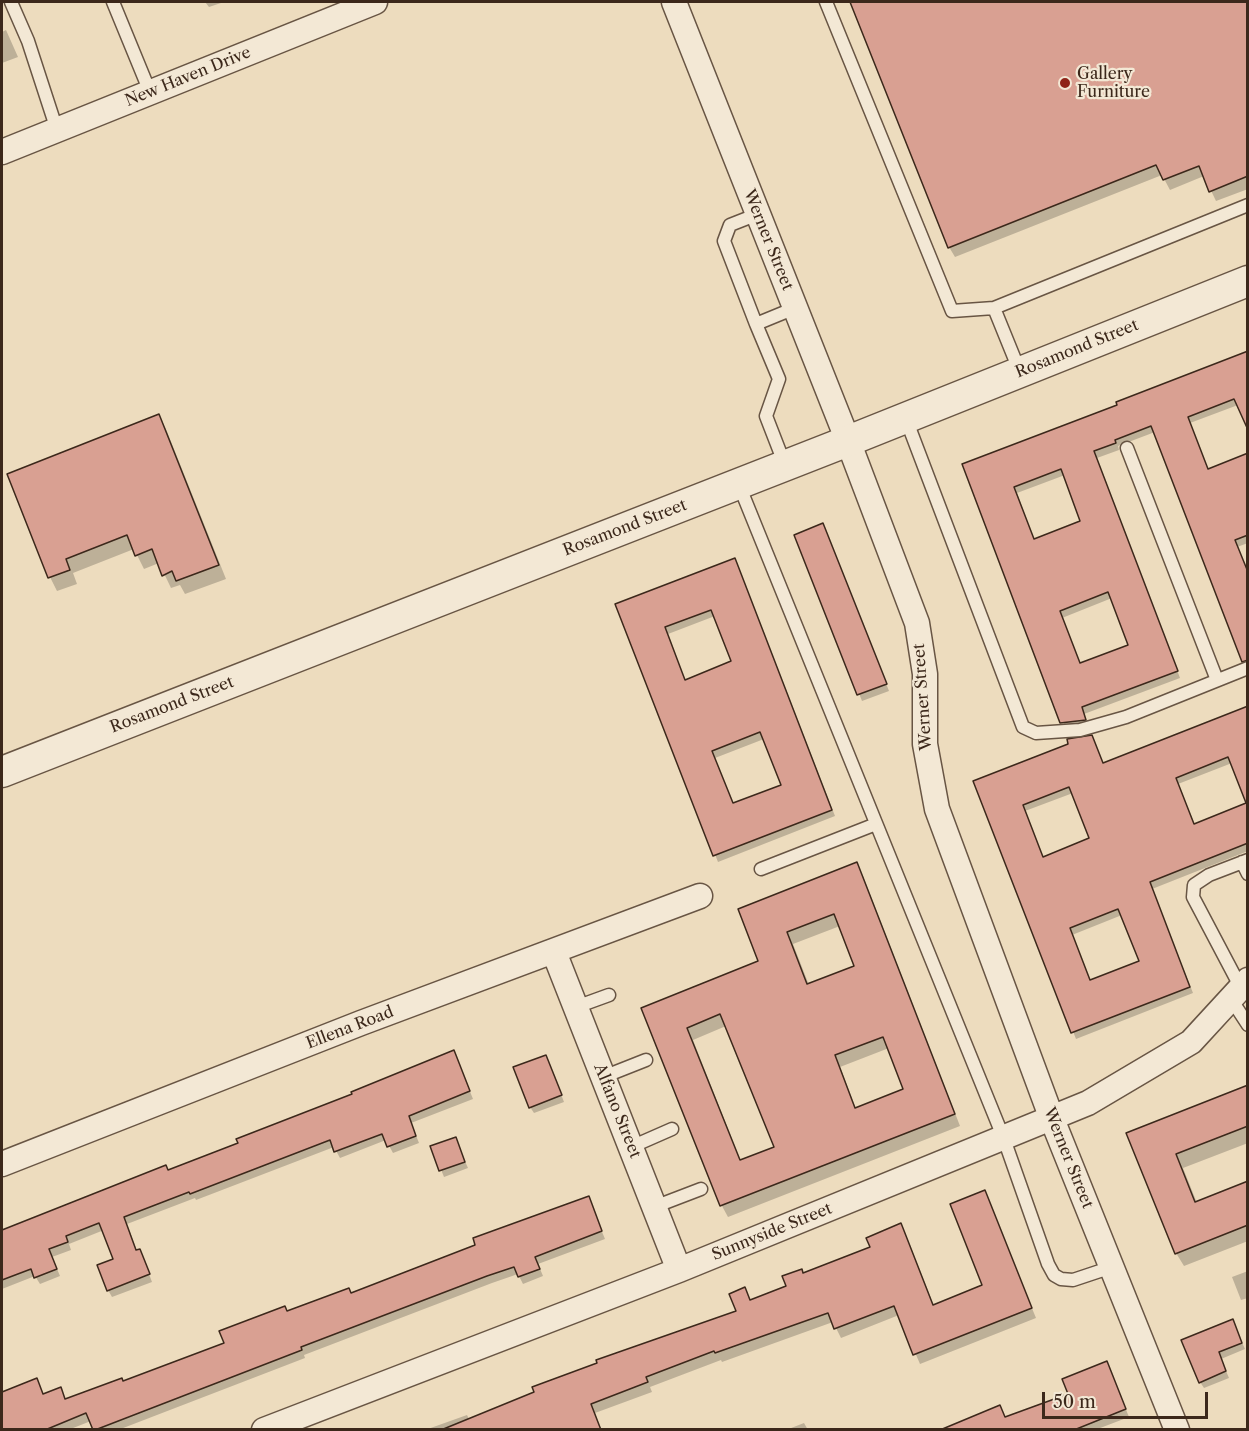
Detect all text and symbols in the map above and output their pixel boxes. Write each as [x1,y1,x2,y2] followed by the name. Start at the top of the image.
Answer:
[122,43,254,111] street label: New Haven Drive
[1077,64,1150,102] place label: Gallery Furniture
[1058,76,1072,90] marker: Gallery Furniture
[739,187,797,293] street label: Werner Street
[1013,316,1141,382] street label: Rosamond Street
[560,496,690,560] street label: Rosamond Street
[910,643,936,751] street label: Werner Street
[107,673,237,737] street label: Rosamond Street
[304,1003,396,1053] street label: Ellena Road
[589,1061,645,1161] street label: Alfano Street
[1039,1105,1097,1211] street label: Werner Street
[709,1199,835,1265] street label: Sunnyside Street
[1045,1380,1212,1418] scale bar
[1053,1391,1096,1413] text: 50 m

